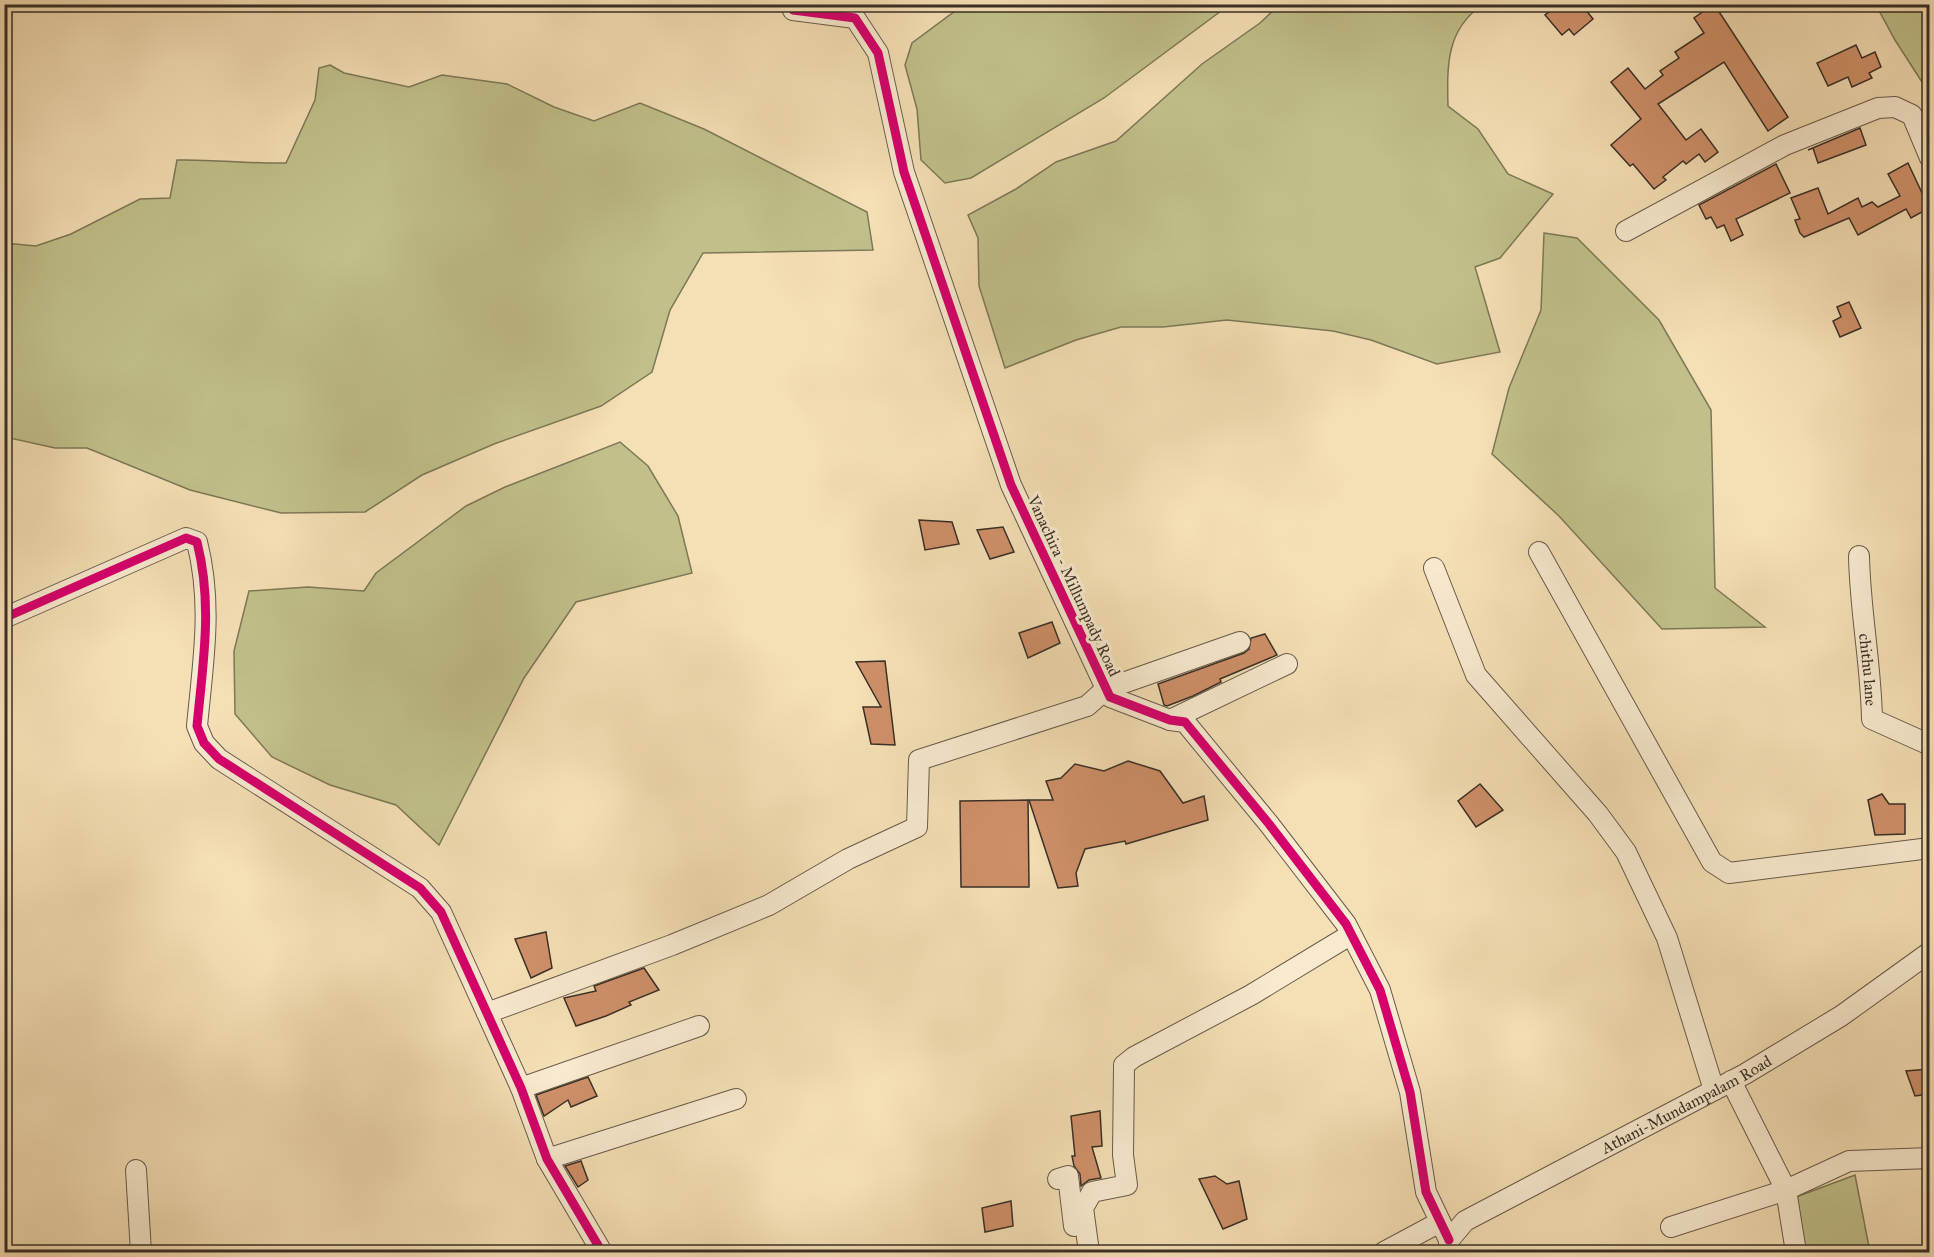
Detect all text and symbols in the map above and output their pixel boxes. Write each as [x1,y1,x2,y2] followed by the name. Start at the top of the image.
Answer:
[1023,492,1124,679] street label: Vanachira - Millumpady Road
[1856,632,1881,707] street label: chithu lane
[1597,1051,1775,1158] street label: Athani-Mundampalam Road

